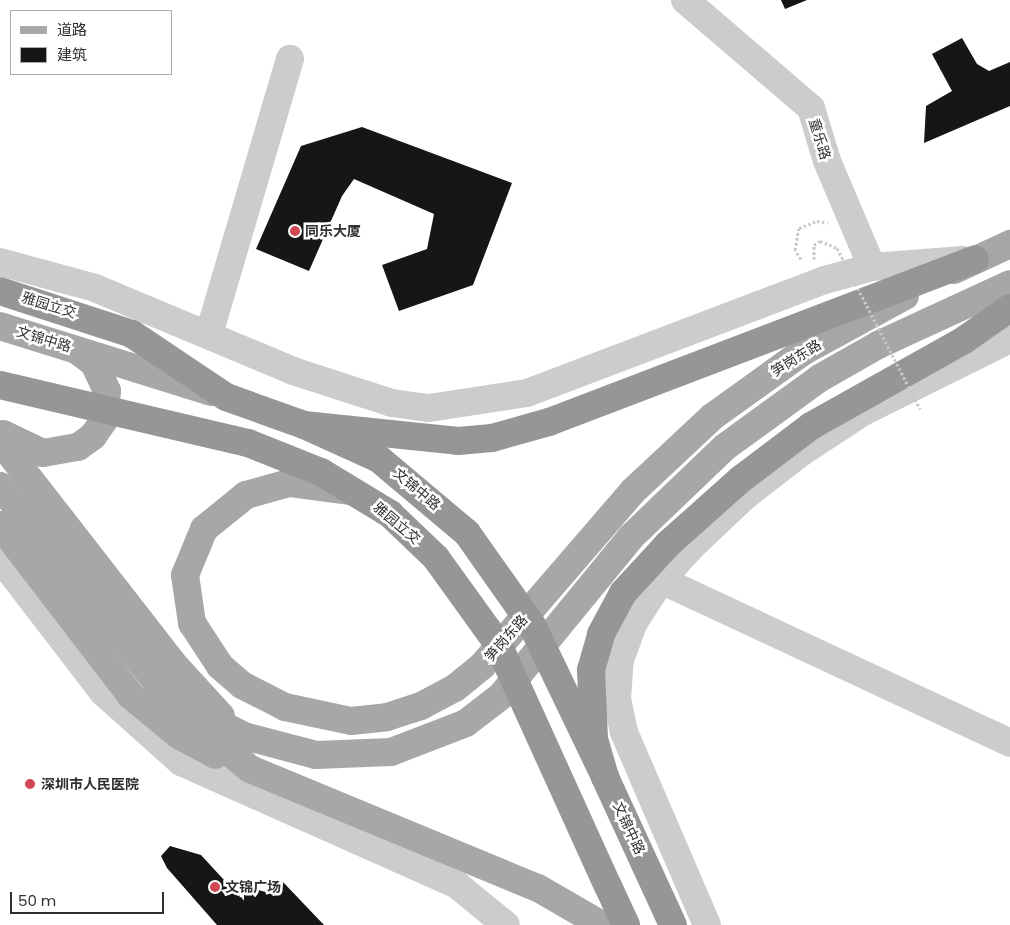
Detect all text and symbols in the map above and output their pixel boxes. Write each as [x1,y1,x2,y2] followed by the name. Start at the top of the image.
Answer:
[10,10,172,75] legend
[57,19,87,40] text: 道路
[57,44,87,65] text: 建筑
[806,116,834,162] street label: 童乐路
[305,223,361,239] place label: 同乐大厦
[289,225,301,237] marker: 同乐大厦
[20,289,78,321] street label: 雅园立交
[15,323,73,355] street label: 文锦中路
[768,336,824,380] street label: 笋岗东路
[390,465,444,513] street label: 文锦中路
[370,499,424,547] street label: 雅园立交
[481,611,531,665] street label: 笋岗东路
[41,776,139,792] place label: 深圳市人民医院
[23,777,37,791] marker: 深圳市人民医院
[610,799,648,857] street label: 文锦中路
[225,879,281,895] place label: 文锦广场
[209,881,221,893] marker: 文锦广场
[12,882,166,914] scale bar
[18,890,56,911] text: 50 m

